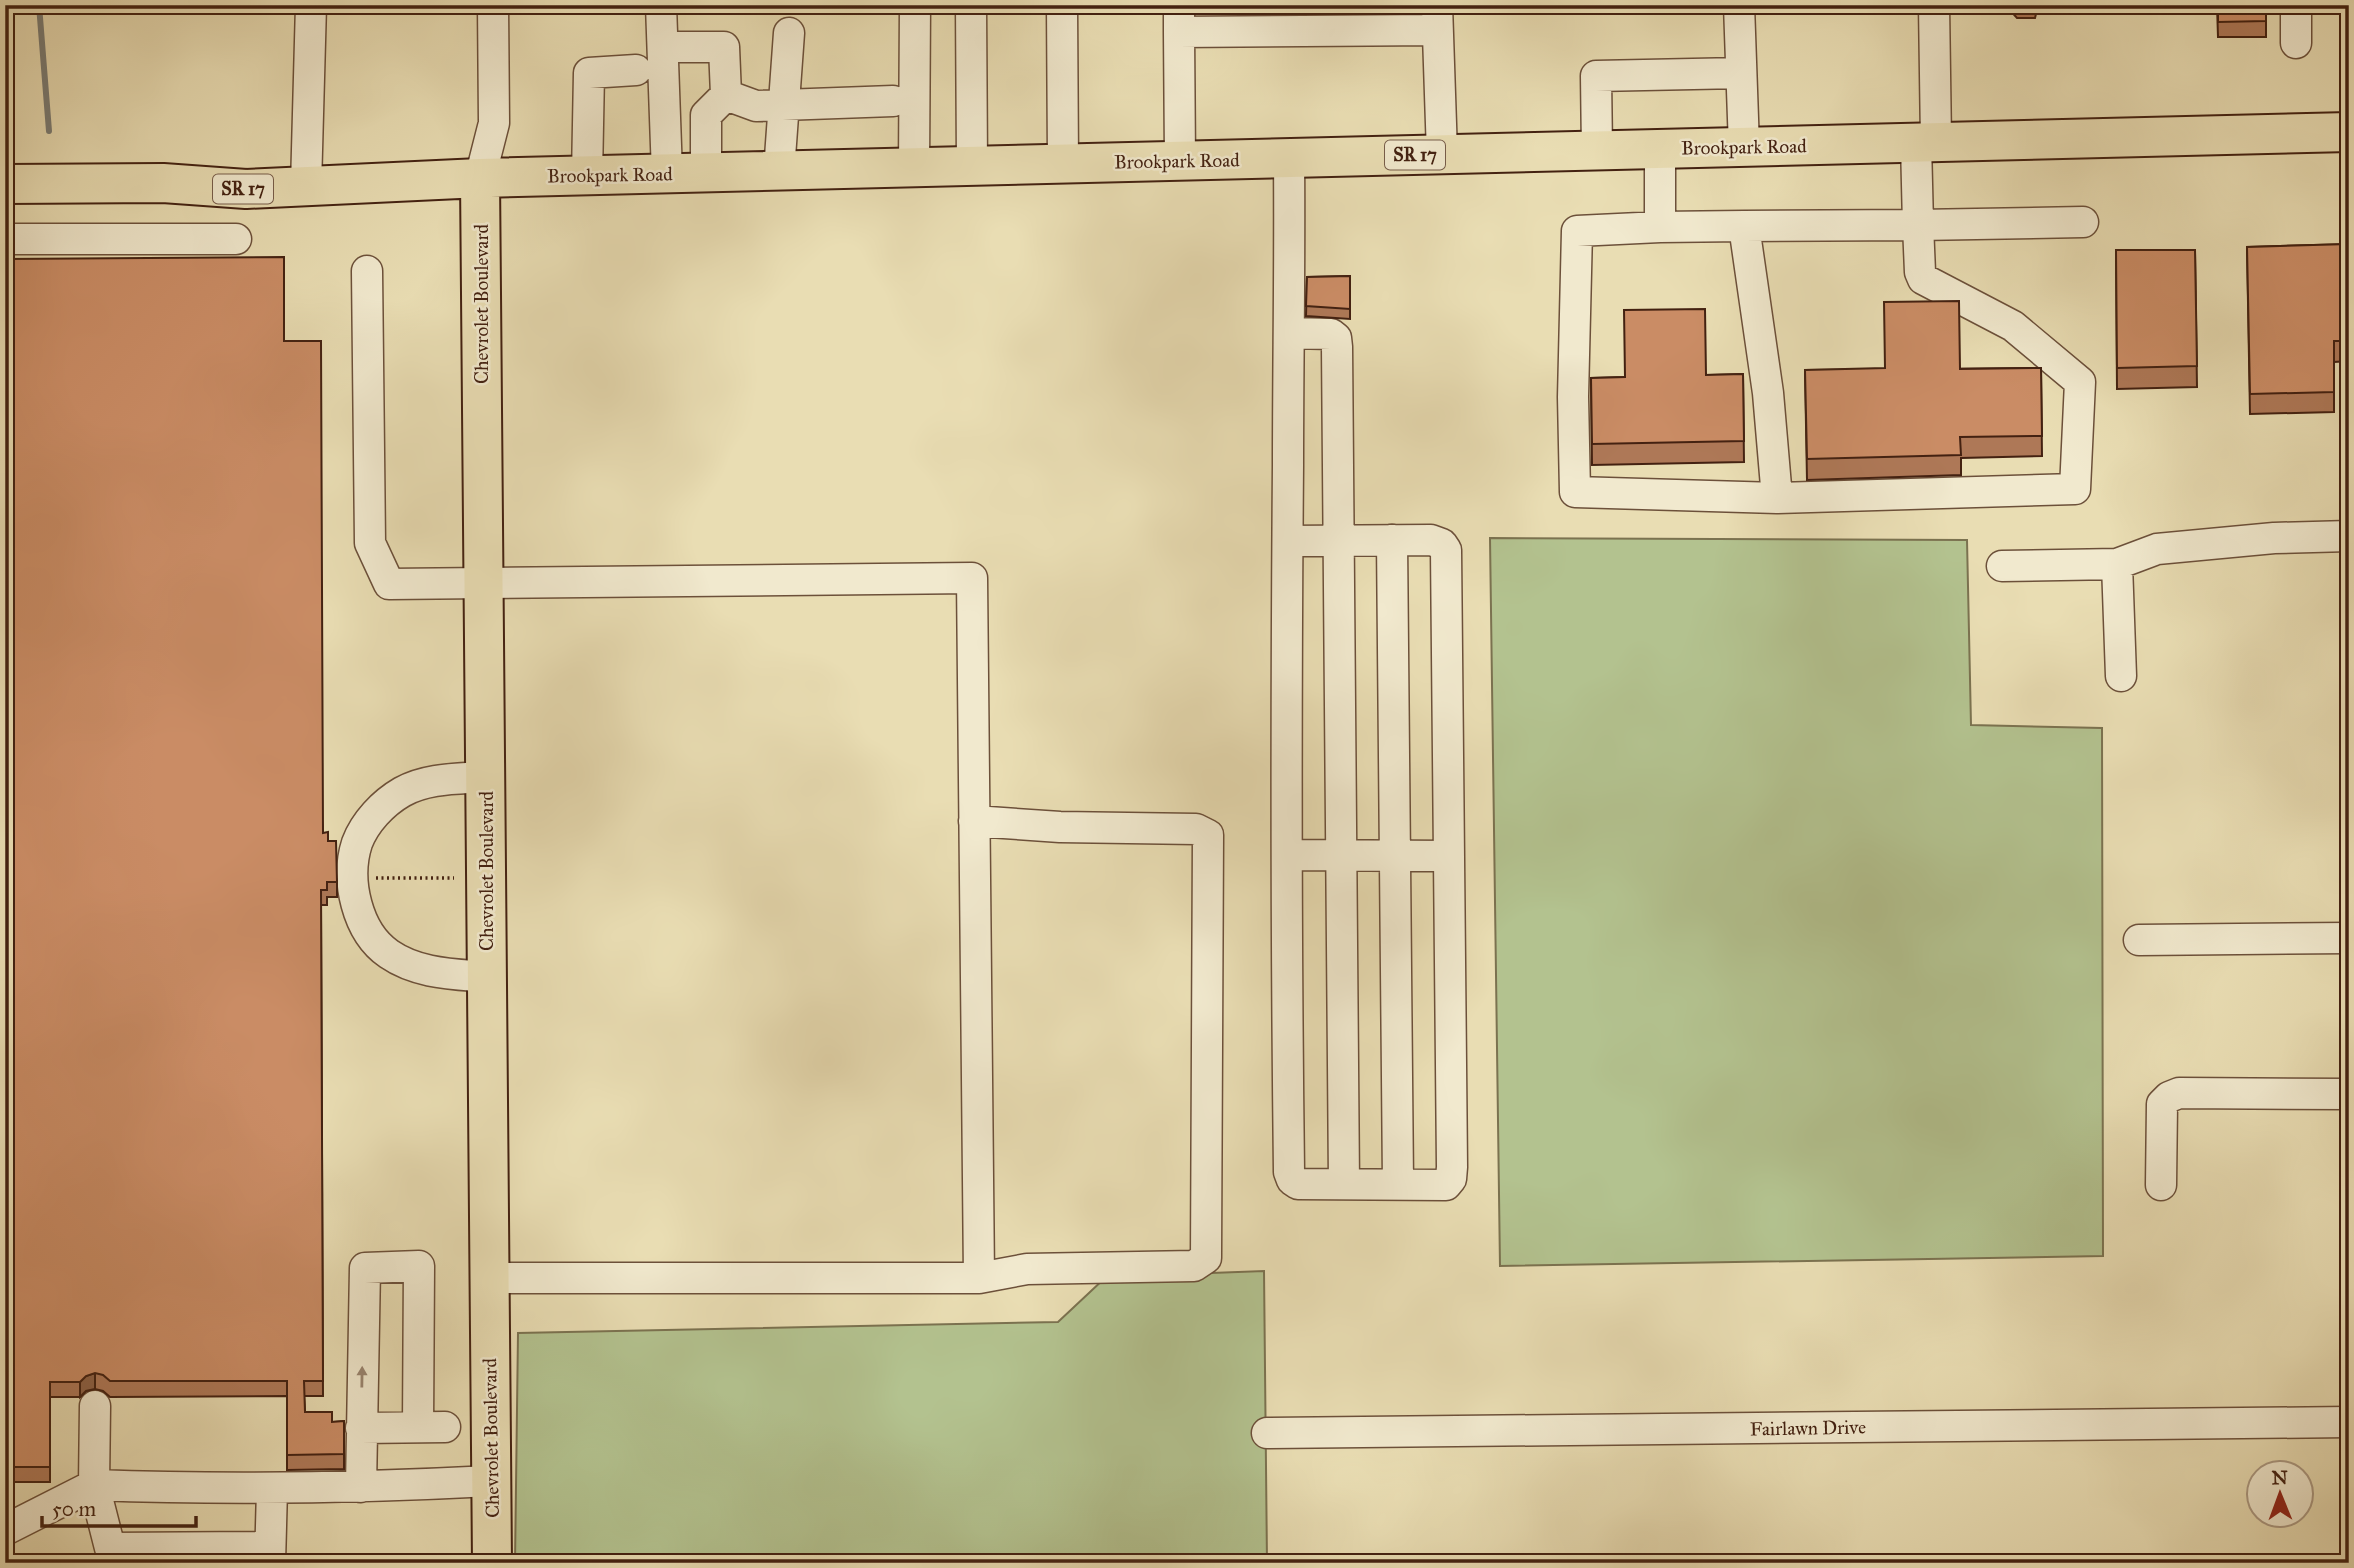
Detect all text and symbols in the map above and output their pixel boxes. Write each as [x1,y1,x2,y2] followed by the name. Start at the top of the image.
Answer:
[1681,134,1807,160] street label: Brookpark Road
[1385,140,1445,170] road number: SR 17
[1114,148,1240,174] street label: Brookpark Road
[547,162,673,188] street label: Brookpark Road
[213,174,273,204] road number: SR 17
[470,224,493,384] street label: Chevrolet Boulevard
[475,791,498,951] street label: Chevrolet Boulevard
[478,1357,504,1518] street label: Chevrolet Boulevard
[356,1366,368,1388] one-way arrow
[1750,1415,1866,1441] street label: Fairlawn Drive
[2246,1460,2316,1530] north arrow
[2271,1466,2288,1489] text: N
[42,1484,196,1528] scale bar
[52,1496,97,1522] text: 50 m

